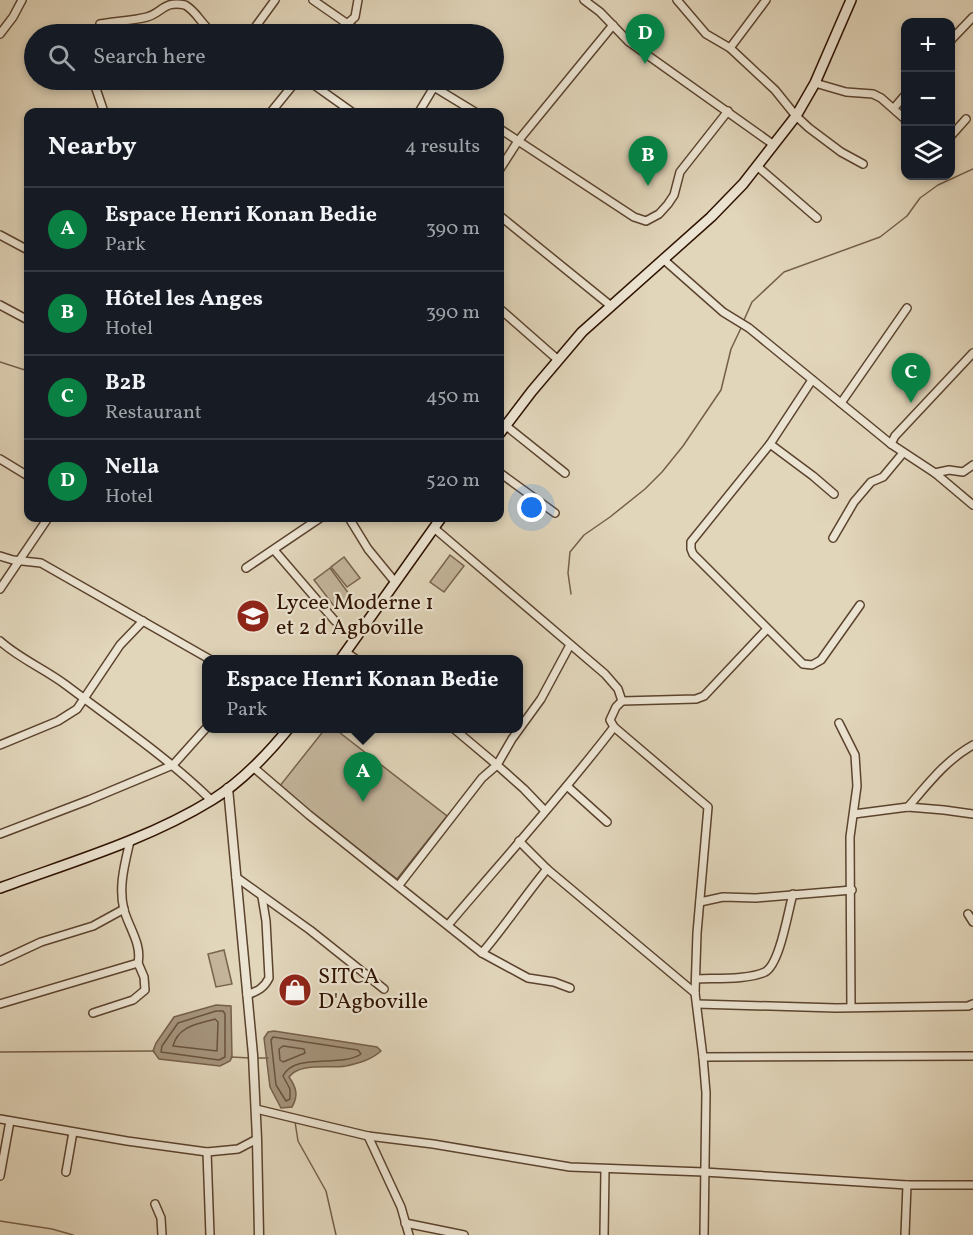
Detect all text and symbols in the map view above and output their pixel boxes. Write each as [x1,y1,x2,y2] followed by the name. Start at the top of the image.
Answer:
[626,14,664,64] pin: D
[901,18,955,180] map controls
[901,18,955,72] button: +
[24,24,504,90] search box
[45,41,78,74] icon: search
[93,42,206,73] text: Search here
[901,72,955,126] button: −
[901,126,955,180] button: layers
[48,129,137,165] text: Nearby
[405,133,480,161] text: 4 results
[628,136,668,186] pin: B
[105,200,377,231] text: Espace Henri Konan Bedie
[60,215,75,243] text: A
[426,215,480,243] text: 390 m
[105,231,146,259] text: Park
[105,284,263,315] text: Hôtel les Anges
[61,299,74,327] text: B
[426,299,480,327] text: 390 m
[105,315,153,343] text: Hotel
[892,354,930,403] pin: C
[105,368,146,399] text: B2B
[61,383,74,411] text: C
[426,383,480,411] text: 450 m
[105,399,202,427] text: Restaurant
[105,452,159,483] text: Nella
[60,467,75,495] text: D
[426,467,480,495] text: 520 m
[105,483,153,511] text: Hotel
[517,493,546,522] your location
[276,588,434,644] place label: Lycee Moderne 1 et 2 d Agboville
[235,598,271,634] school or university icon: Lycee Moderne 1 et 2 d Agboville
[202,655,523,733] popup
[226,665,499,696] text: Espace Henri Konan Bedie
[226,696,267,724] text: Park
[344,752,382,802] pin: A
[318,962,428,1018] place label: SITCA D'Agboville
[277,972,313,1008] shop icon: SITCA D'Agboville

